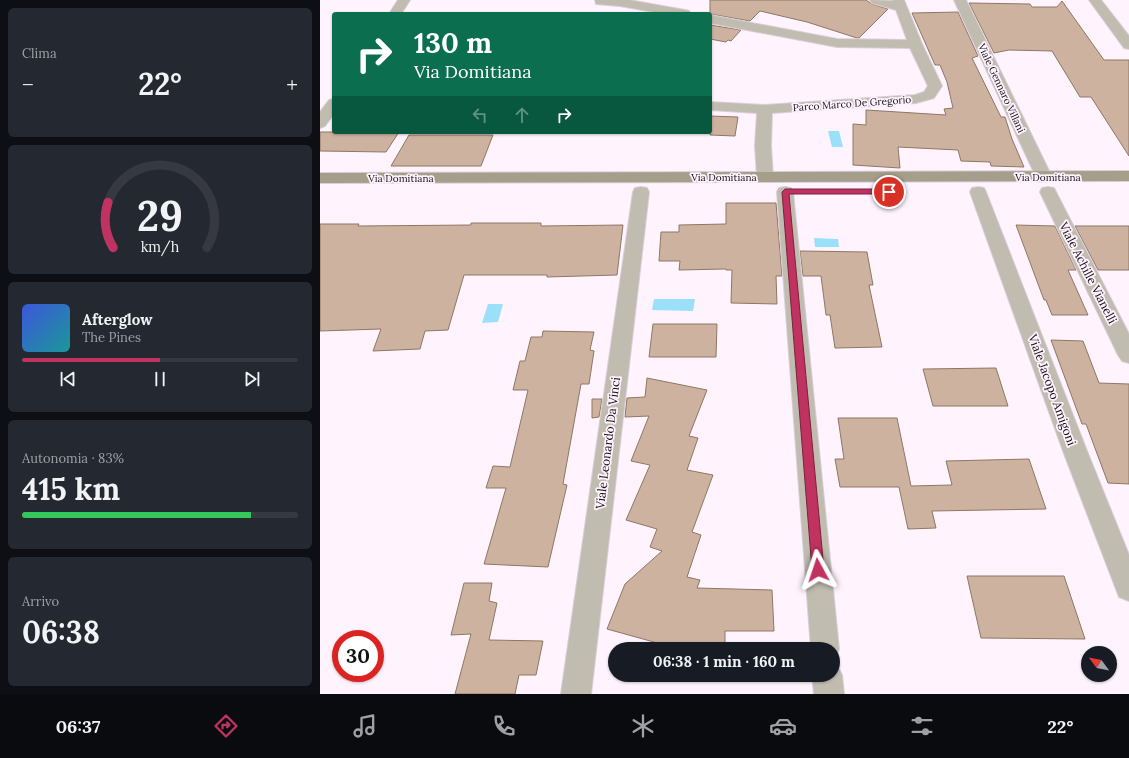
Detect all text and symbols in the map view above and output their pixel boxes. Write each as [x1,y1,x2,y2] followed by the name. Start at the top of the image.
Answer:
[414,25,492,61] text: 130 m
[348,28,400,80] icon: right
[975,41,1028,135] street label: Viale Gennaro Villani
[22,45,57,62] text: Clima
[414,60,531,83] text: Via Domitiana
[138,65,182,103] text: 22°
[22,70,34,98] text: −
[286,70,298,98] text: +
[792,93,912,114] street label: Parco Marco De Gregorio
[469,104,491,126] icon: left
[511,104,533,126] icon: ahead
[553,104,575,126] icon: right
[690,171,757,184] street label: Via Domitiana
[1014,171,1081,184] street label: Via Domitiana
[367,172,434,185] street label: Via Domitiana
[872,175,906,209] pin
[878,181,900,203] icon: arrive
[137,189,183,242] text: 29
[1056,219,1120,326] street label: Viale Achille Vianelli
[141,237,180,256] text: km/h
[82,310,152,329] text: Afterglow
[82,329,141,346] text: The Pines
[1025,331,1080,447] street label: Viale Jacopo Amigoni
[57,368,79,390] icon: previous
[149,368,171,390] icon: pause
[241,368,263,390] icon: next
[592,376,623,511] street label: Viale Leonardo Da Vinci
[22,450,124,467] text: Autonomia · 83%
[22,470,120,508] text: 415 km
[797,549,839,591] position arrow
[22,593,59,610] text: Arrivo
[22,613,100,651] text: 06:38
[332,630,384,682] speed limit sign: 30
[1081,646,1117,682] north arrow
[1081,646,1117,682] map controls
[653,652,795,671] text: 06:38 · 1 min · 160 m
[212,712,240,740] icon: directions
[351,712,379,740] icon: music
[490,712,518,740] icon: phone
[629,712,657,740] icon: climate
[769,712,797,740] icon: car
[908,712,936,740] icon: filters
[56,715,100,738] text: 06:37
[1047,715,1073,738] text: 22°

